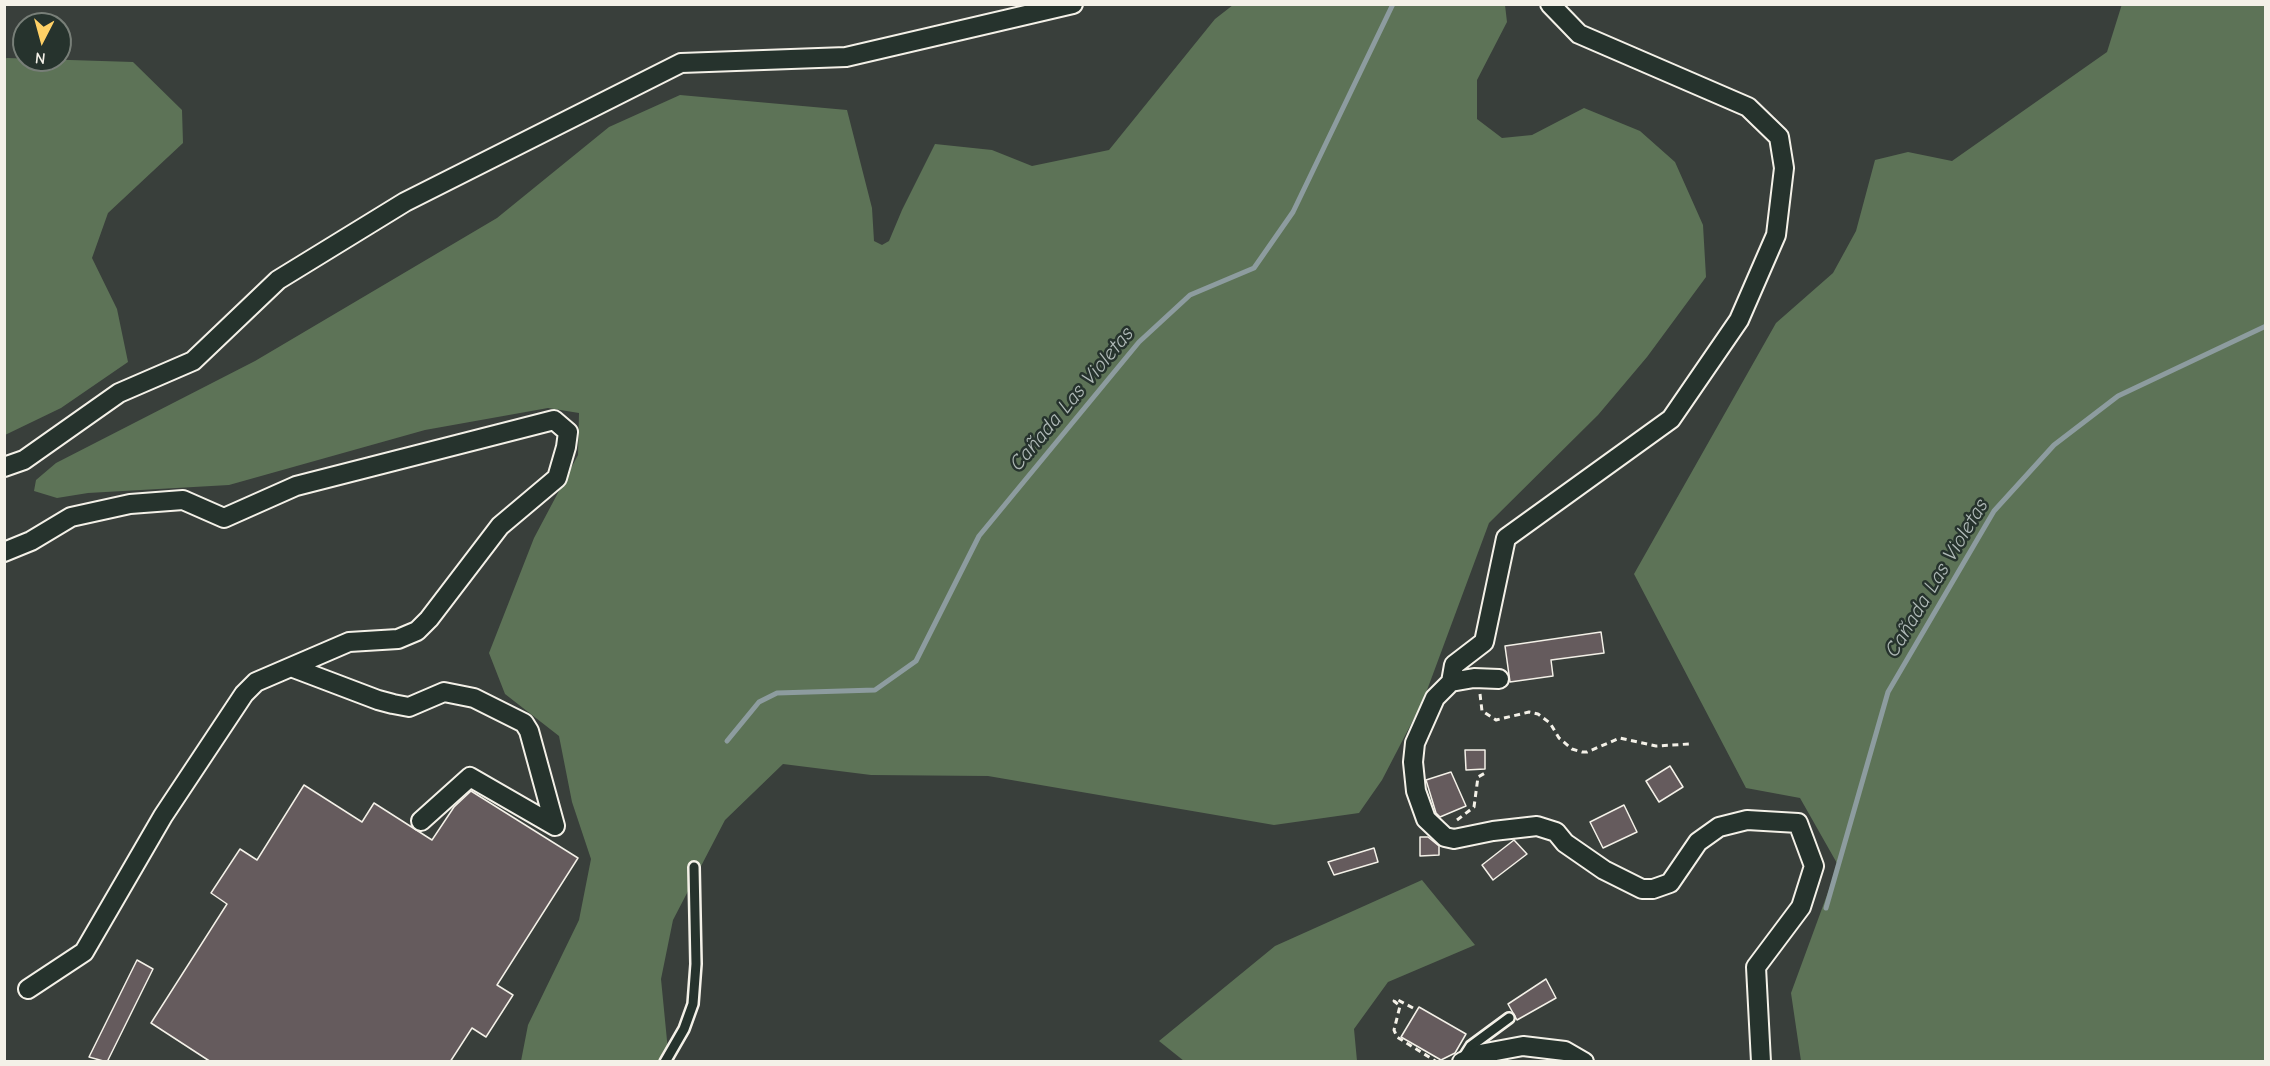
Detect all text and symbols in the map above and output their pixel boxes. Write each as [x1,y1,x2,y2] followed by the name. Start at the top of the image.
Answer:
[12,12,72,72] north arrow
[34,48,46,67] text: N
[1005,322,1139,476] water label: Cañada Las Violetas
[1880,494,1994,662] water label: Cañada Las Violetas

